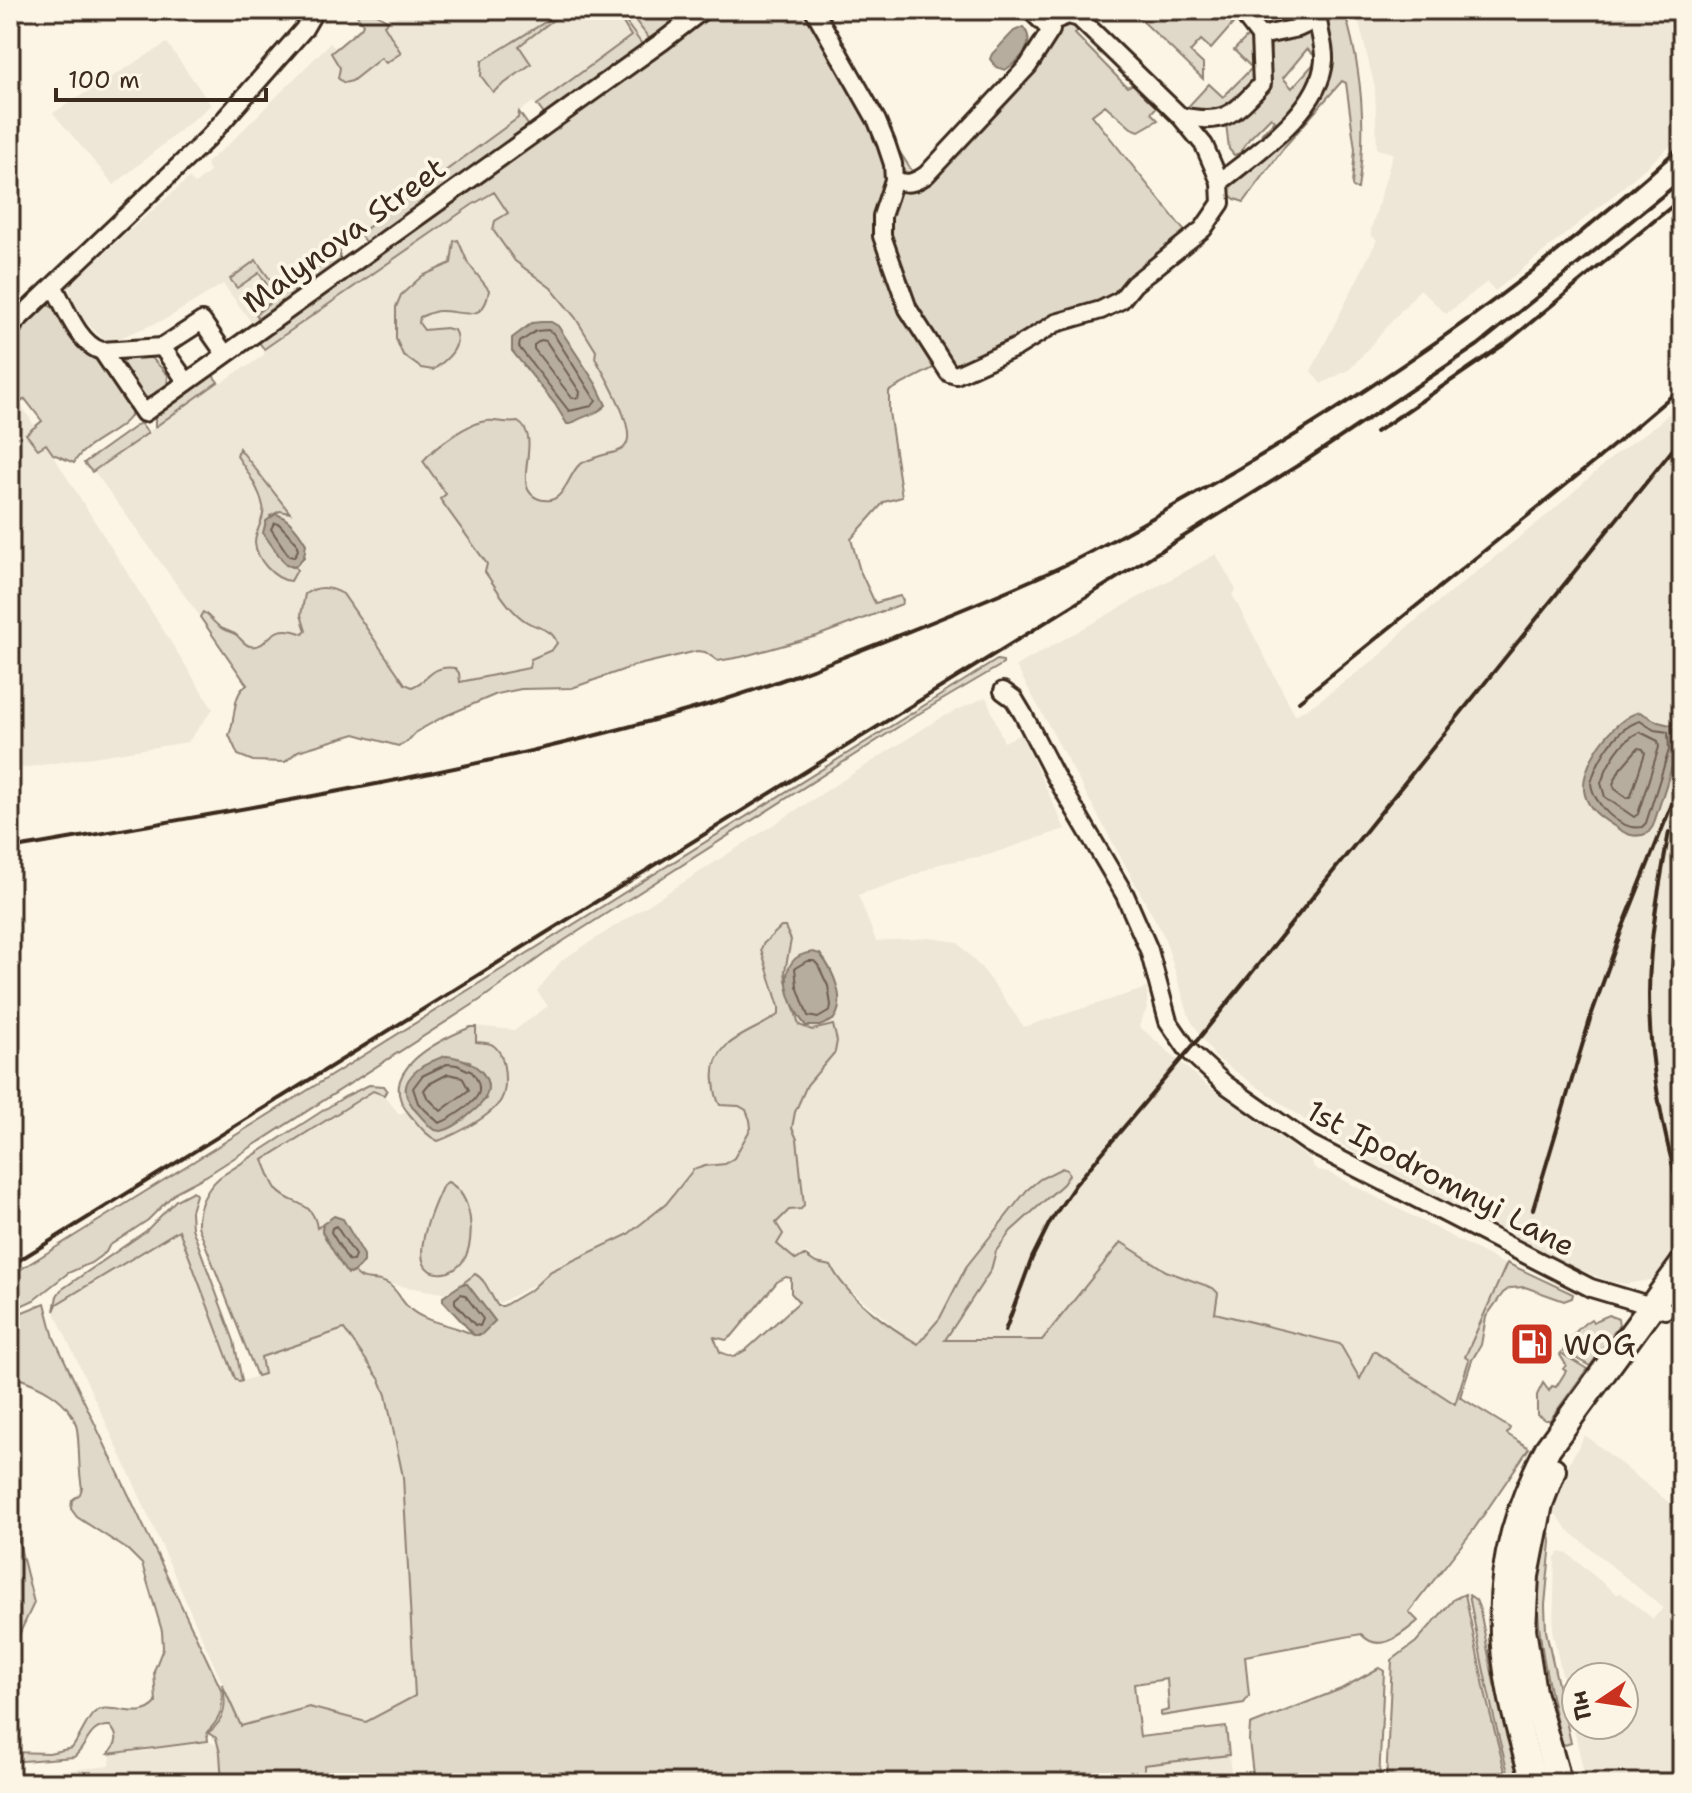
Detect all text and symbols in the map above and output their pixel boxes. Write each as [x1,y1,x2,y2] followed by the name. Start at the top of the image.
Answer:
[56,52,266,102] scale bar
[68,64,140,96] text: 100 m
[234,148,454,322] street label: Malynova Street
[1300,1090,1582,1266] street label: 1st Ipodromnyi Lane
[1508,1320,1556,1368] fuel station icon: WOG
[1563,1324,1636,1365] place label: WOG
[1560,1661,1640,1741] north arrow
[1564,1688,1598,1723] text: Пн

